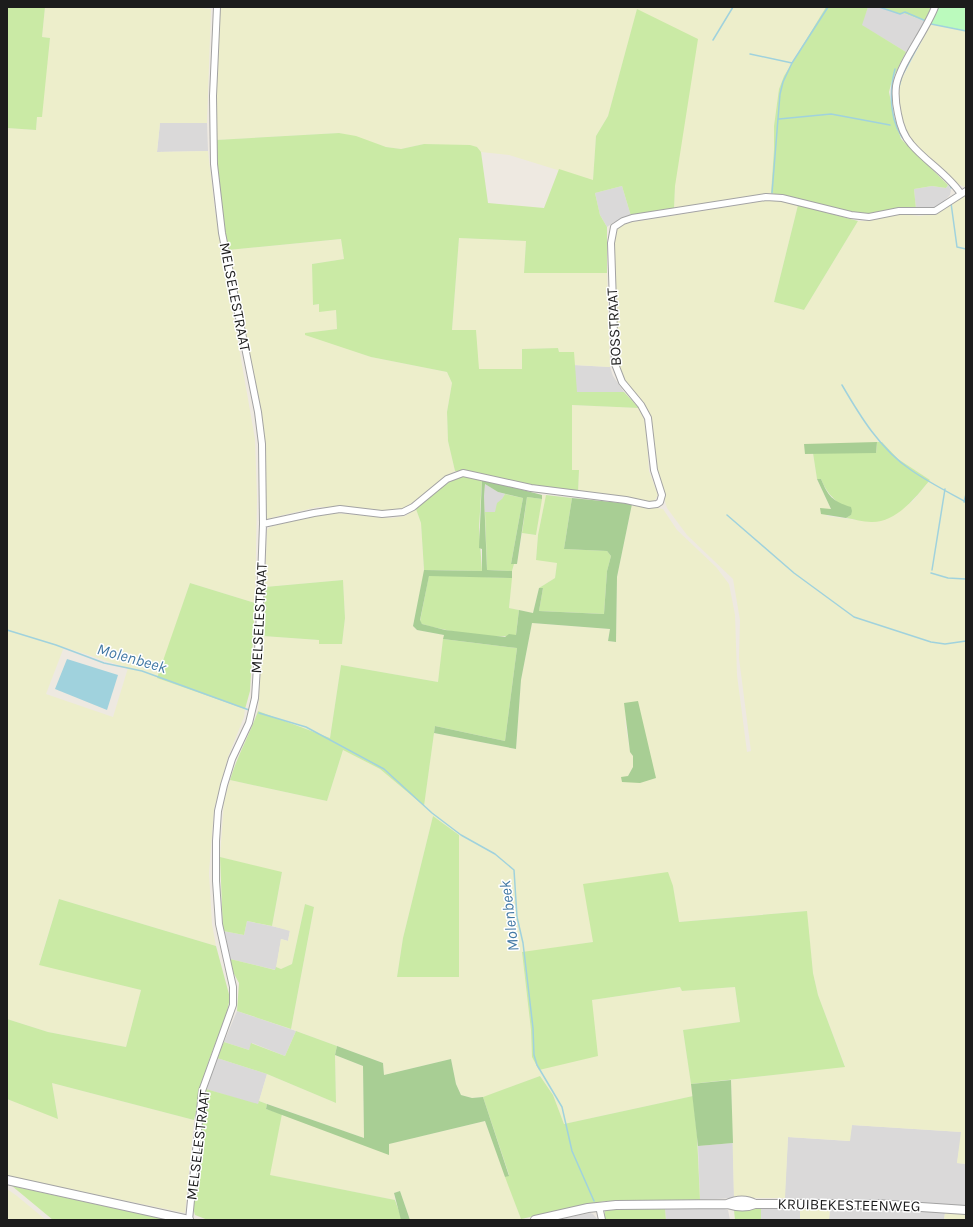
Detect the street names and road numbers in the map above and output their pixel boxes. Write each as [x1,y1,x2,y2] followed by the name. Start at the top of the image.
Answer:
[216,241,255,354] street label: MELSELESTRAAT
[603,287,625,366] street label: BOSSTRAAT
[247,562,271,674] street label: MELSELESTRAAT
[182,1088,214,1201] street label: MELSELESTRAAT
[777,1195,921,1215] street label: KRUIBEKESTEENWEG

